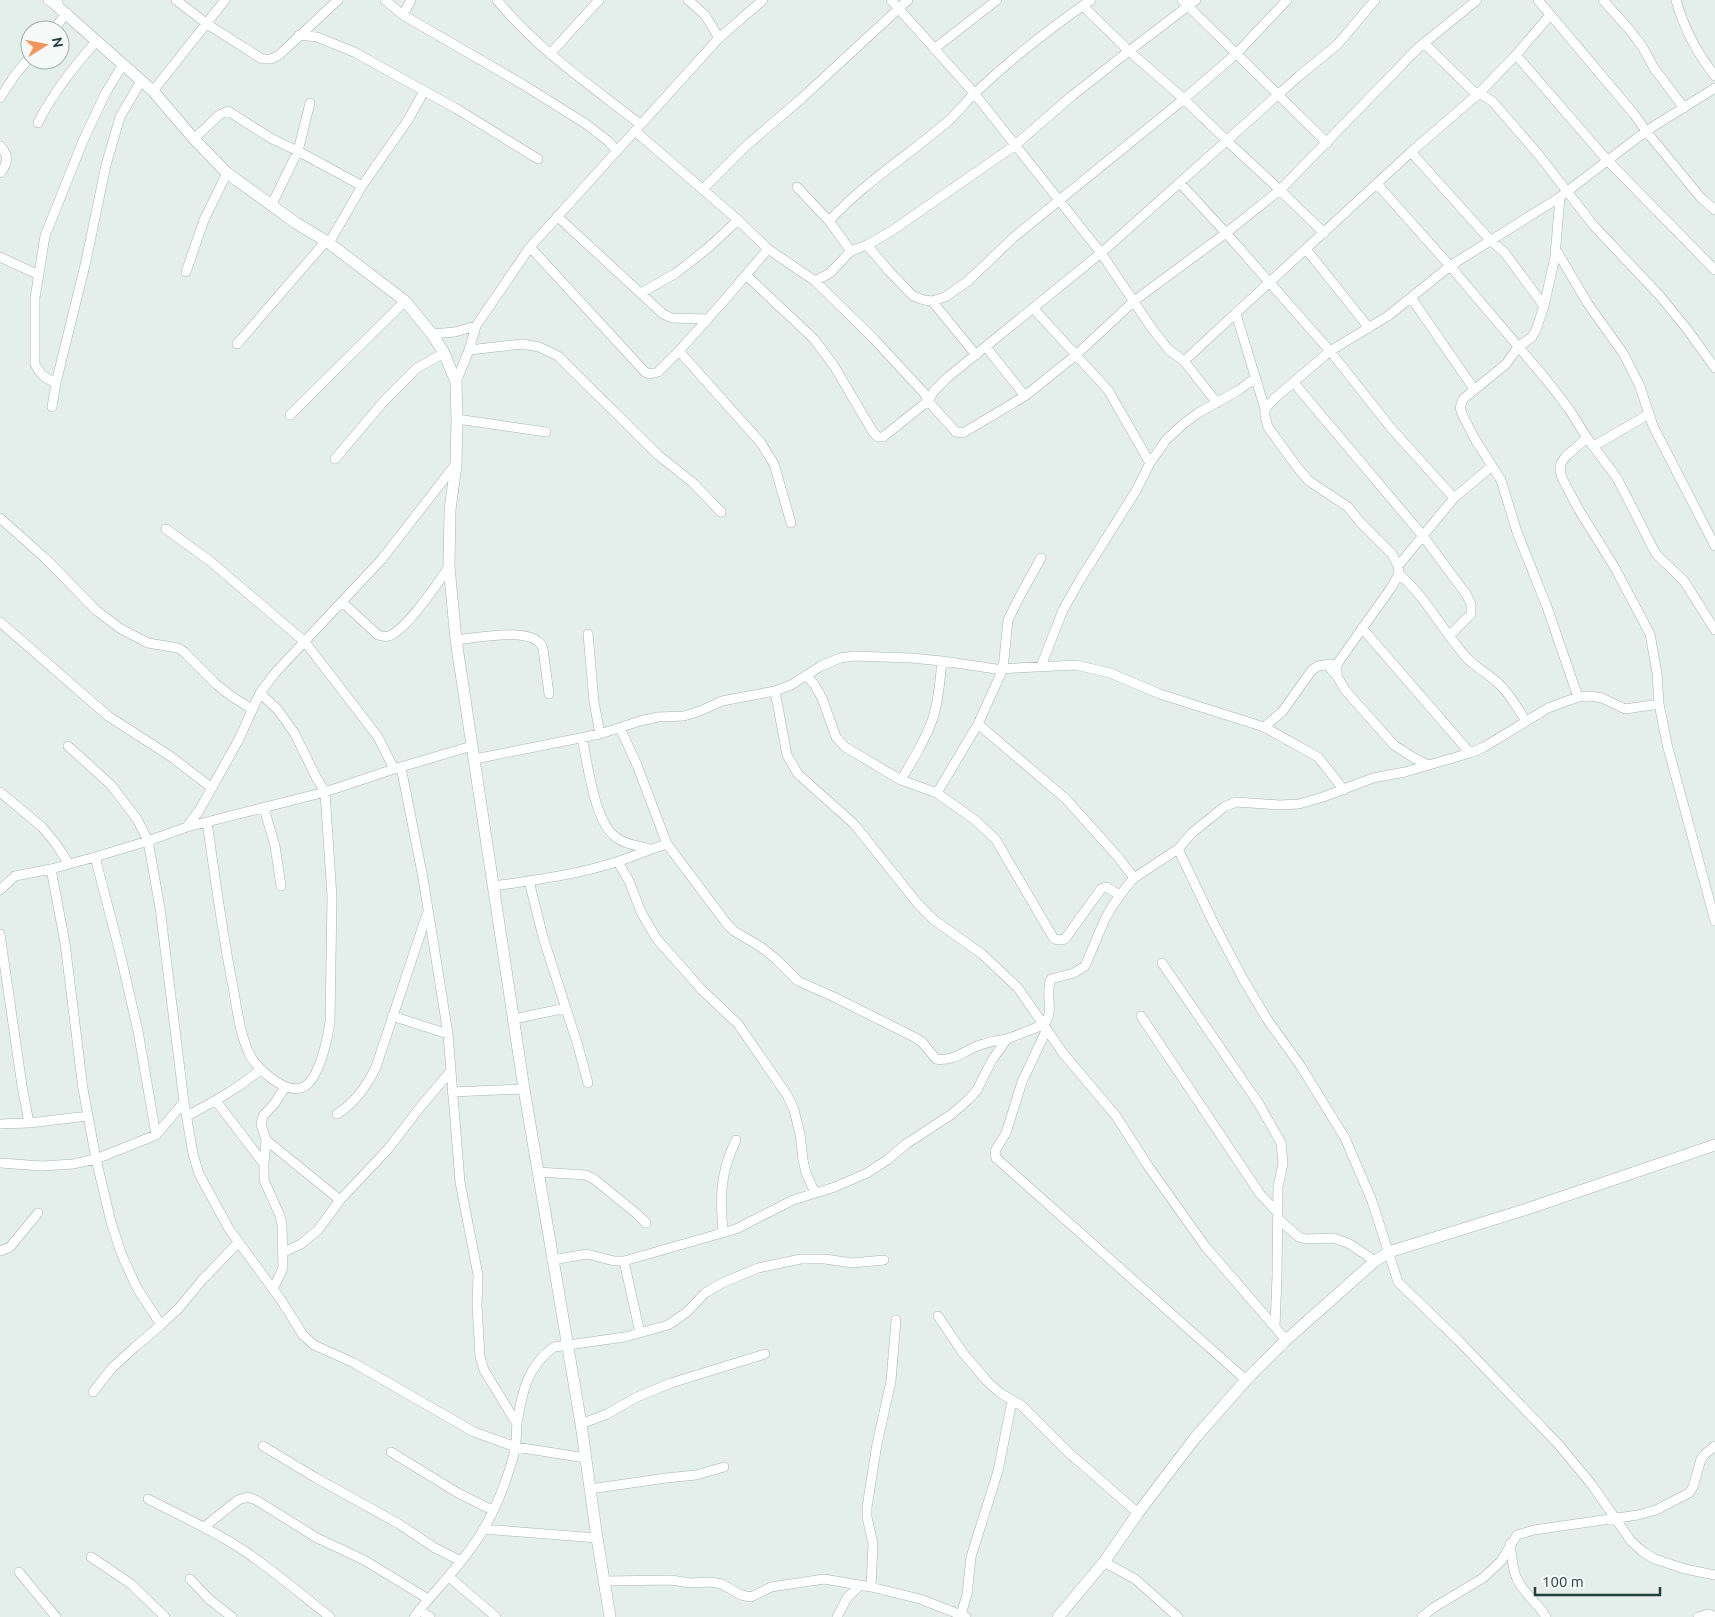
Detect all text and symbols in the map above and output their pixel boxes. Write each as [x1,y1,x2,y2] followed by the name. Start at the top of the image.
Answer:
[20,20,70,70] north arrow
[49,36,67,49] text: N
[1535,1564,1660,1596] scale bar
[1542,1573,1584,1590] text: 100 m

